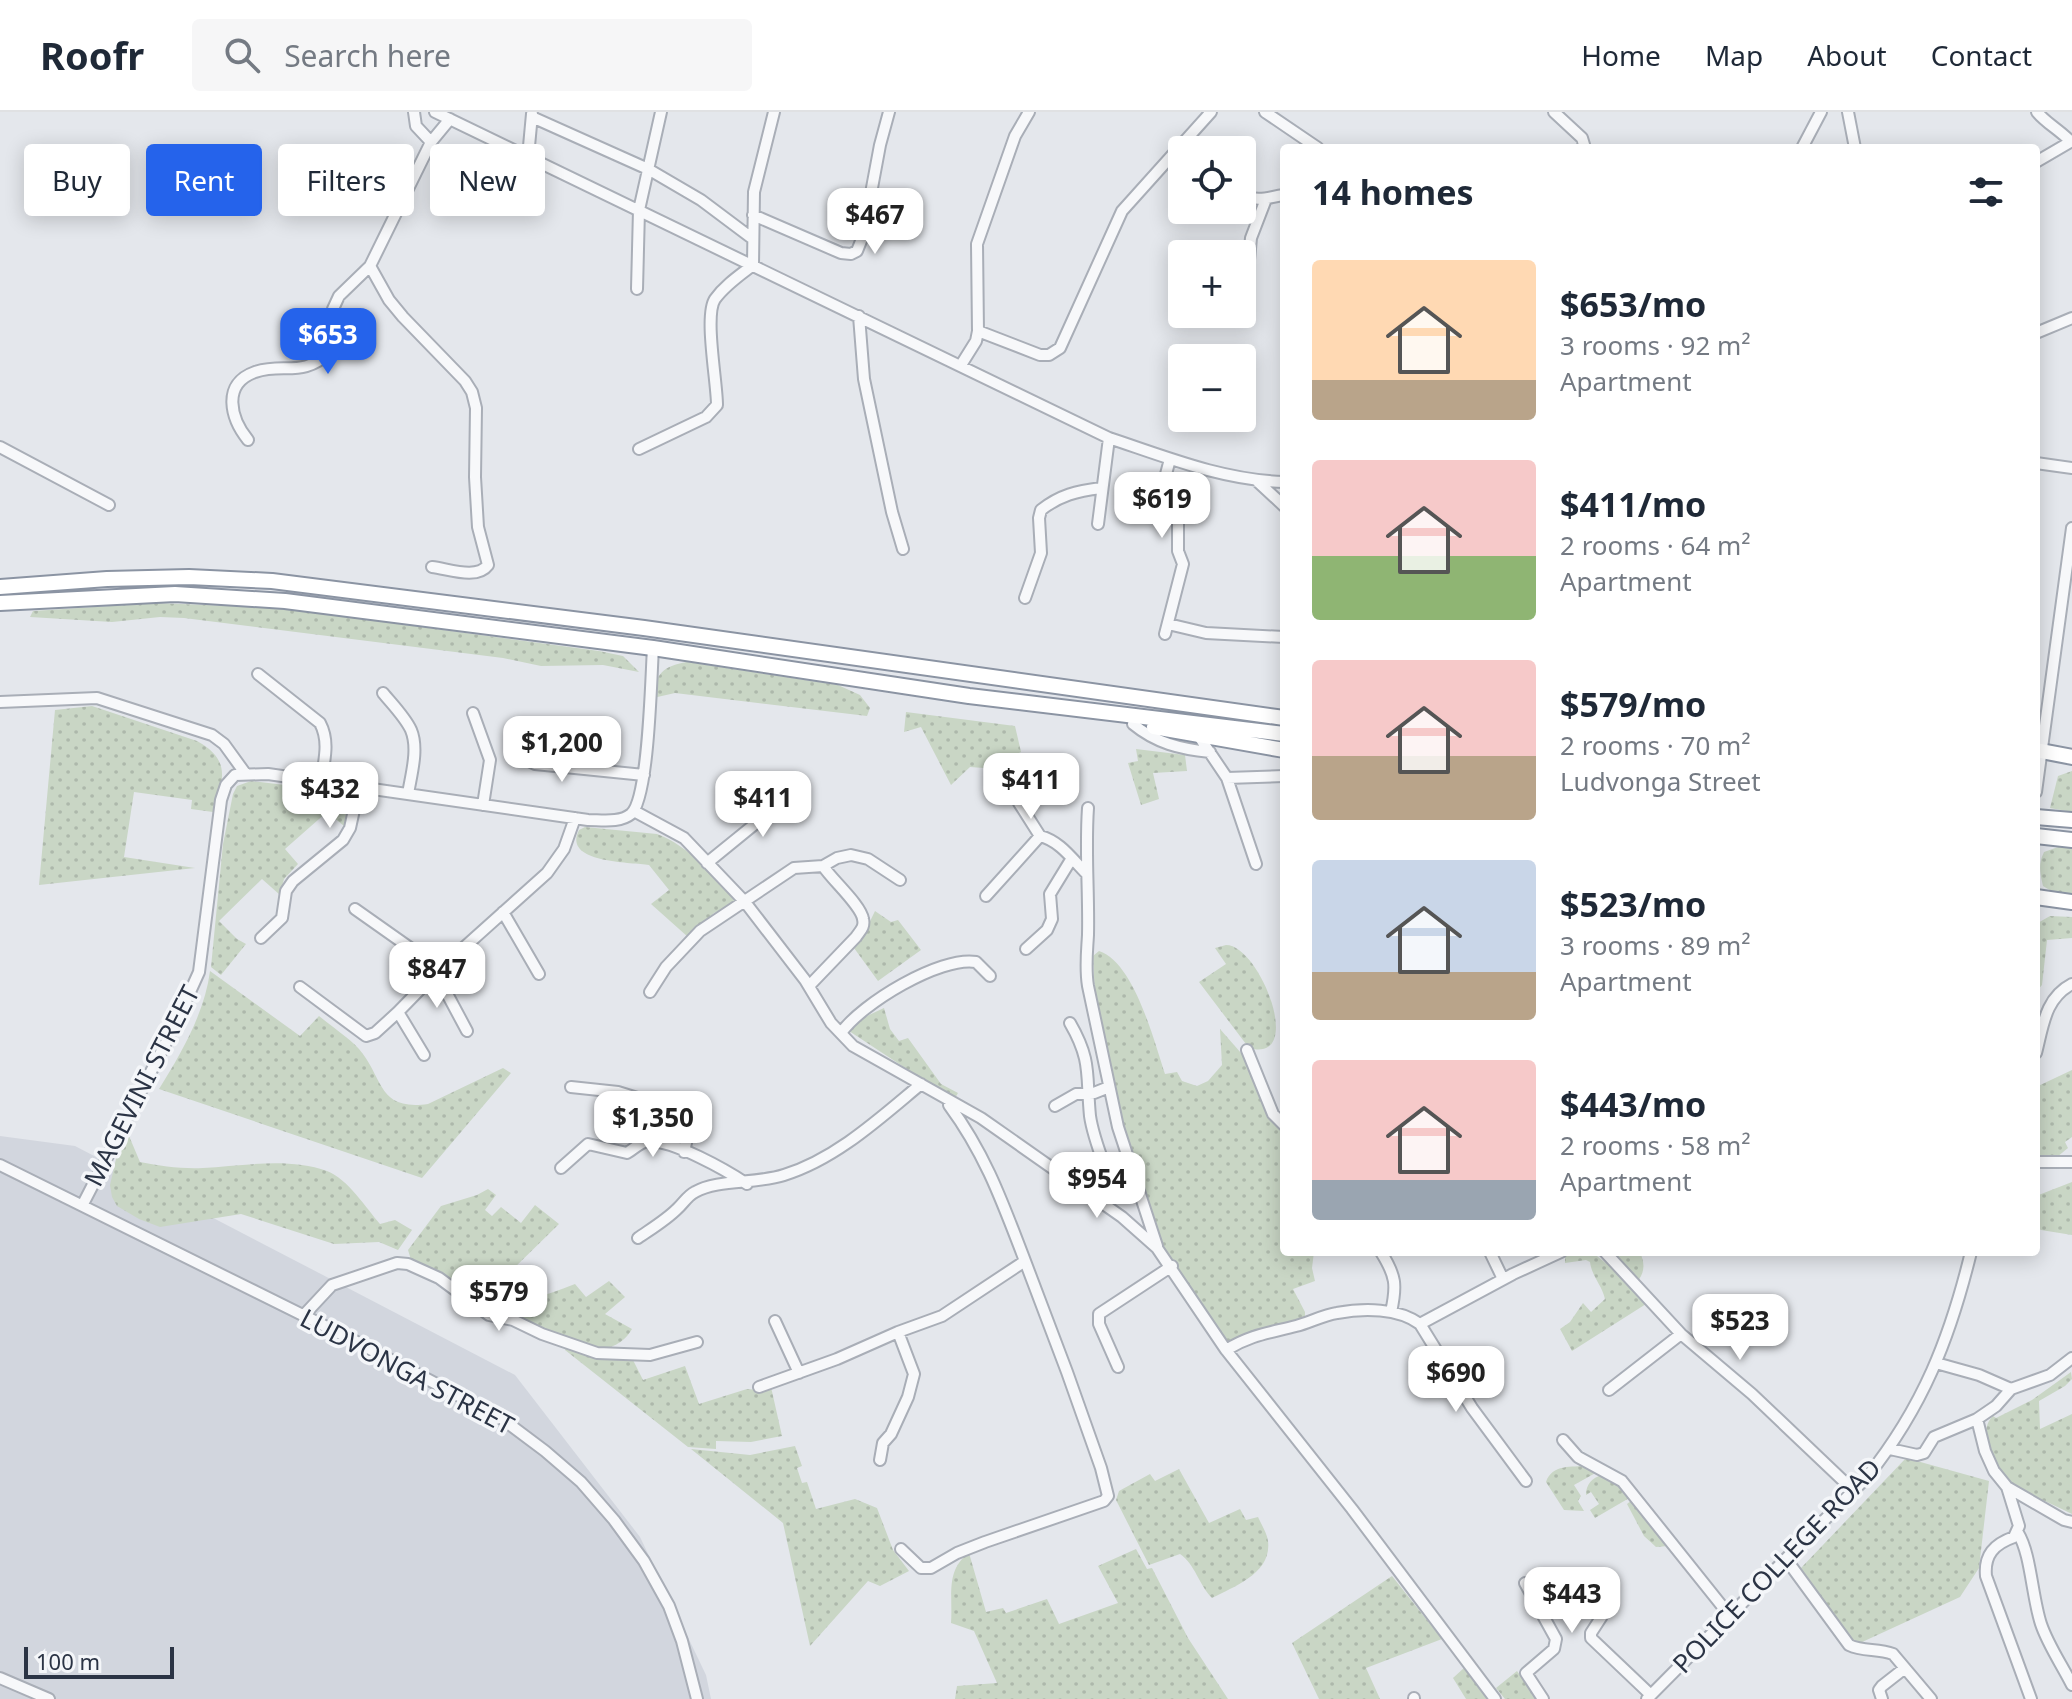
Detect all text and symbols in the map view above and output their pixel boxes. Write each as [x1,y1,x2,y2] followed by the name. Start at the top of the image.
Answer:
[192,19,752,91] search box
[40,29,144,81] text: Roofr
[220,33,264,77] icon: search
[284,35,451,76] text: Search here
[1581,36,1661,74] text: Home
[1705,36,1763,74] text: Map
[1807,36,1887,74] text: About
[1931,36,2032,74] text: Contact
[1168,136,1256,432] map controls
[1168,136,1256,224] button: locate
[24,144,130,216] chip: Buy
[146,144,262,216] chip: Rent
[278,144,414,216] chip: Filters
[430,144,545,216] chip: New
[1312,169,1474,215] text: 14 homes
[1964,170,2008,214] icon: filters
[828,188,922,256] pin: $467
[845,196,905,232] text: $467
[1168,240,1256,328] button: +
[1560,281,1706,327] text: $653/mo
[1376,292,1472,388] icon: home
[281,308,375,376] pin: $653
[298,316,358,352] text: $653
[1560,327,1750,363] text: 3 rooms · 92 m²
[1168,344,1256,432] button: −
[1560,363,1692,399] text: Apartment
[1115,472,1209,540] pin: $619
[1132,480,1192,516] text: $619
[1560,481,1706,527] text: $411/mo
[1376,492,1472,588] icon: home
[1560,527,1750,563] text: 2 rooms · 64 m²
[1560,563,1692,599] text: Apartment
[1560,681,1706,727] text: $579/mo
[1376,692,1472,788] icon: home
[497,716,627,784] pin: $1,200
[521,724,603,760] text: $1,200
[1560,727,1750,763] text: 2 rooms · 70 m²
[984,753,1078,821] pin: $411
[1001,761,1061,797] text: $411
[283,762,377,830] pin: $432
[1560,763,1761,799] text: Ludvonga Street
[300,770,360,806] text: $432
[716,771,810,839] pin: $411
[733,779,793,815] text: $411
[1560,881,1706,927] text: $523/mo
[1376,892,1472,988] icon: home
[1560,927,1750,963] text: 3 rooms · 89 m²
[390,942,484,1010] pin: $847
[407,950,467,986] text: $847
[1560,963,1692,999] text: Apartment
[75,978,208,1192] street label: MAGEVINI STREET
[1560,1081,1706,1127] text: $443/mo
[588,1091,718,1159] pin: $1,350
[1376,1092,1472,1188] icon: home
[612,1099,694,1135] text: $1,350
[1560,1127,1750,1163] text: 2 rooms · 58 m²
[1050,1152,1144,1220] pin: $954
[1067,1160,1127,1196] text: $954
[1560,1163,1692,1199] text: Apartment
[452,1265,546,1333] pin: $579
[469,1273,529,1309] text: $579
[1693,1294,1787,1362] pin: $523
[294,1300,521,1443] street label: LUDVONGA STREET
[1710,1302,1770,1338] text: $523
[1409,1346,1503,1414] pin: $690
[1426,1354,1486,1390] text: $690
[1664,1450,1888,1681] street label: POLICE COLLEGE ROAD
[1525,1567,1619,1635] pin: $443
[1542,1575,1602,1611] text: $443
[24,1643,174,1679] scale bar
[36,1646,100,1676] text: 100 m

